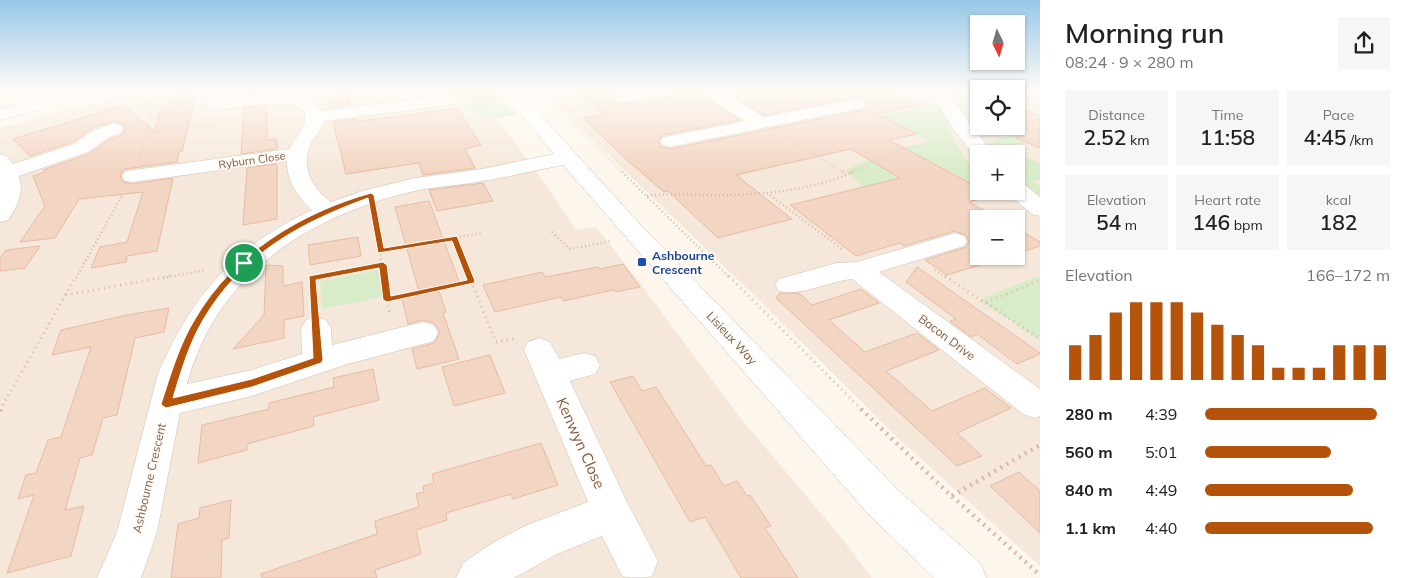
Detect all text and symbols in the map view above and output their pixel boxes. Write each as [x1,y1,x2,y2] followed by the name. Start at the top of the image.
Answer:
[970,15,1025,70] north arrow
[970,15,1025,265] map controls
[1065,15,1224,50] text: Morning run
[1338,17,1390,69] button: share
[1065,52,1194,72] text: 08:24 · 9 × 280 m
[970,80,1025,135] button: locate
[1088,106,1145,124] text: Distance
[1212,106,1243,124] text: Time
[1323,106,1354,124] text: Pace
[1084,124,1126,150] text: 2.52
[1200,124,1255,150] text: 11:58
[1304,124,1346,150] text: 4:45
[1126,131,1149,149] text: km
[1346,131,1373,149] text: /km
[970,145,1025,200] button: +
[218,148,286,172] street label: Ryburn Close
[1087,191,1146,209] text: Elevation
[1194,191,1261,209] text: Heart rate
[1326,191,1351,209] text: kcal
[1096,209,1121,235] text: 54
[1192,209,1230,235] text: 146
[1320,209,1357,235] text: 182
[970,210,1025,265] button: −
[1121,216,1137,234] text: m
[1230,216,1263,234] text: bpm
[223,242,265,284] pin
[652,248,715,277] place label: Ashbourne Crescent
[230,249,258,277] icon: arrive
[636,256,648,268] marker: Ashbourne Crescent
[1065,265,1133,285] text: Elevation
[1306,265,1390,285] text: 166–172 m
[704,308,761,368] street label: Lisieux Way
[916,311,978,363] street label: Bacon Drive
[552,394,610,492] street label: Kenwyn Close
[1065,404,1113,424] text: 280 m
[1145,404,1177,424] text: 4:39
[129,422,169,534] street label: Ashbourne Crescent
[1065,442,1113,462] text: 560 m
[1145,442,1177,462] text: 5:01
[1065,480,1113,500] text: 840 m
[1145,480,1177,500] text: 4:49
[1065,518,1116,538] text: 1.1 km
[1145,518,1177,538] text: 4:40

